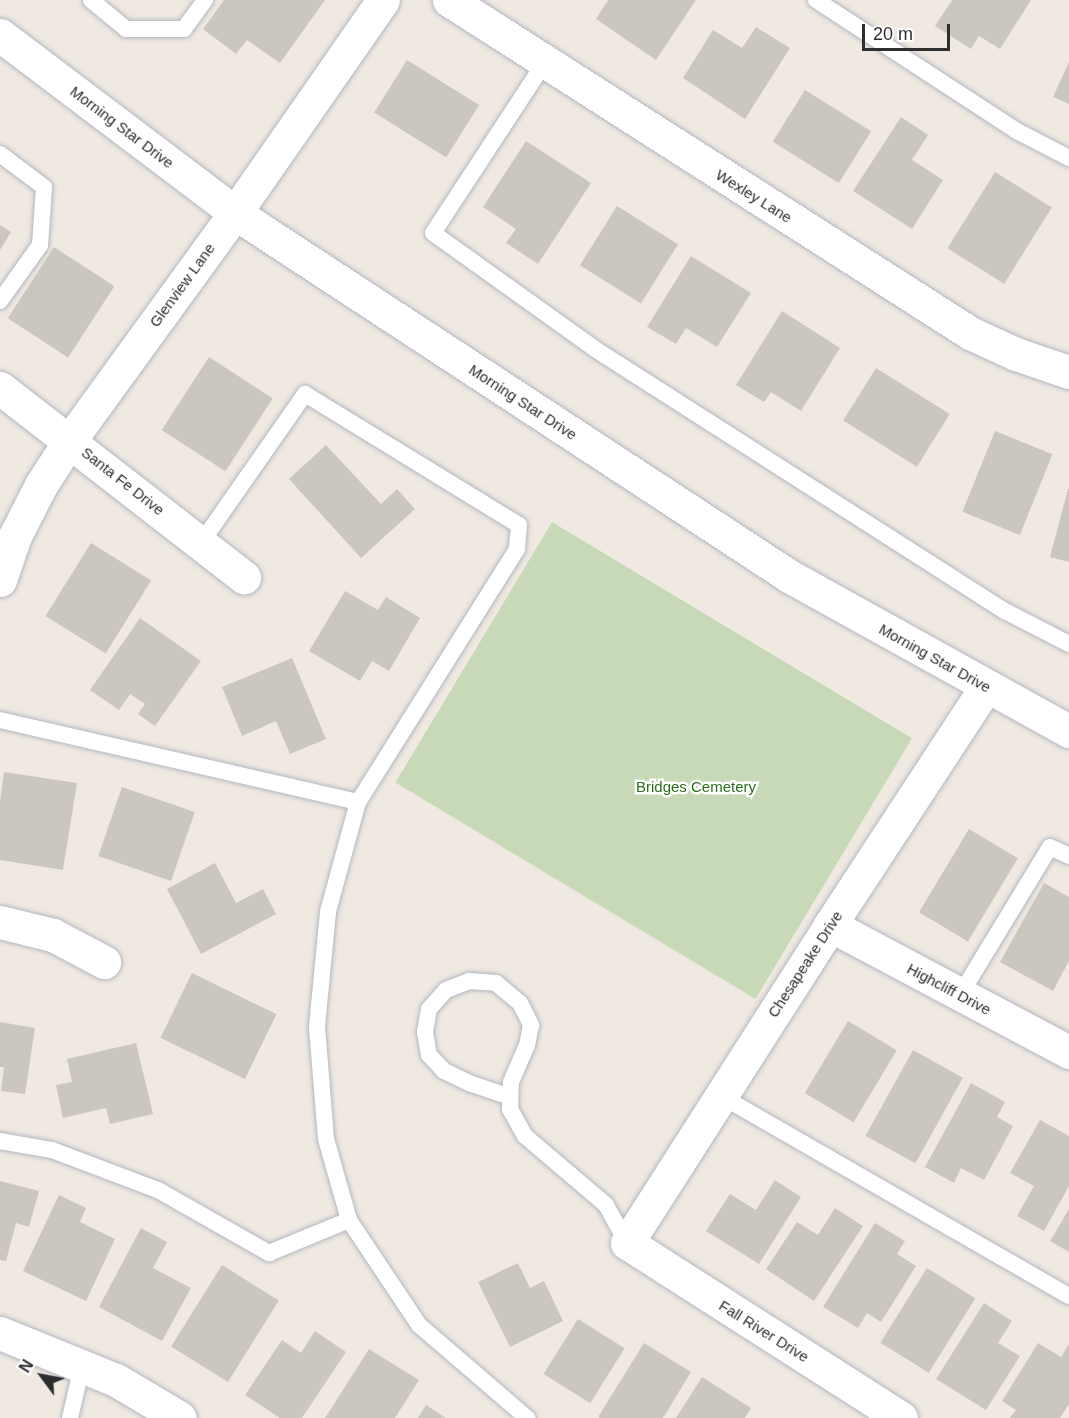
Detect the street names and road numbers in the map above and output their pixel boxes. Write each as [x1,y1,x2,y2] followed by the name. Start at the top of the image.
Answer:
[67,82,177,172] street label: Morning Star Drive
[713,165,795,227] street label: Wexley Lane
[146,240,218,330] street label: Glenview Lane
[466,360,580,444] street label: Morning Star Drive
[78,443,168,519] street label: Santa Fe Drive
[876,620,994,696] street label: Morning Star Drive
[764,907,846,1021] street label: Chesapeake Drive
[904,959,994,1019] street label: Highcliff Drive
[716,1296,812,1366] street label: Fall River Drive

